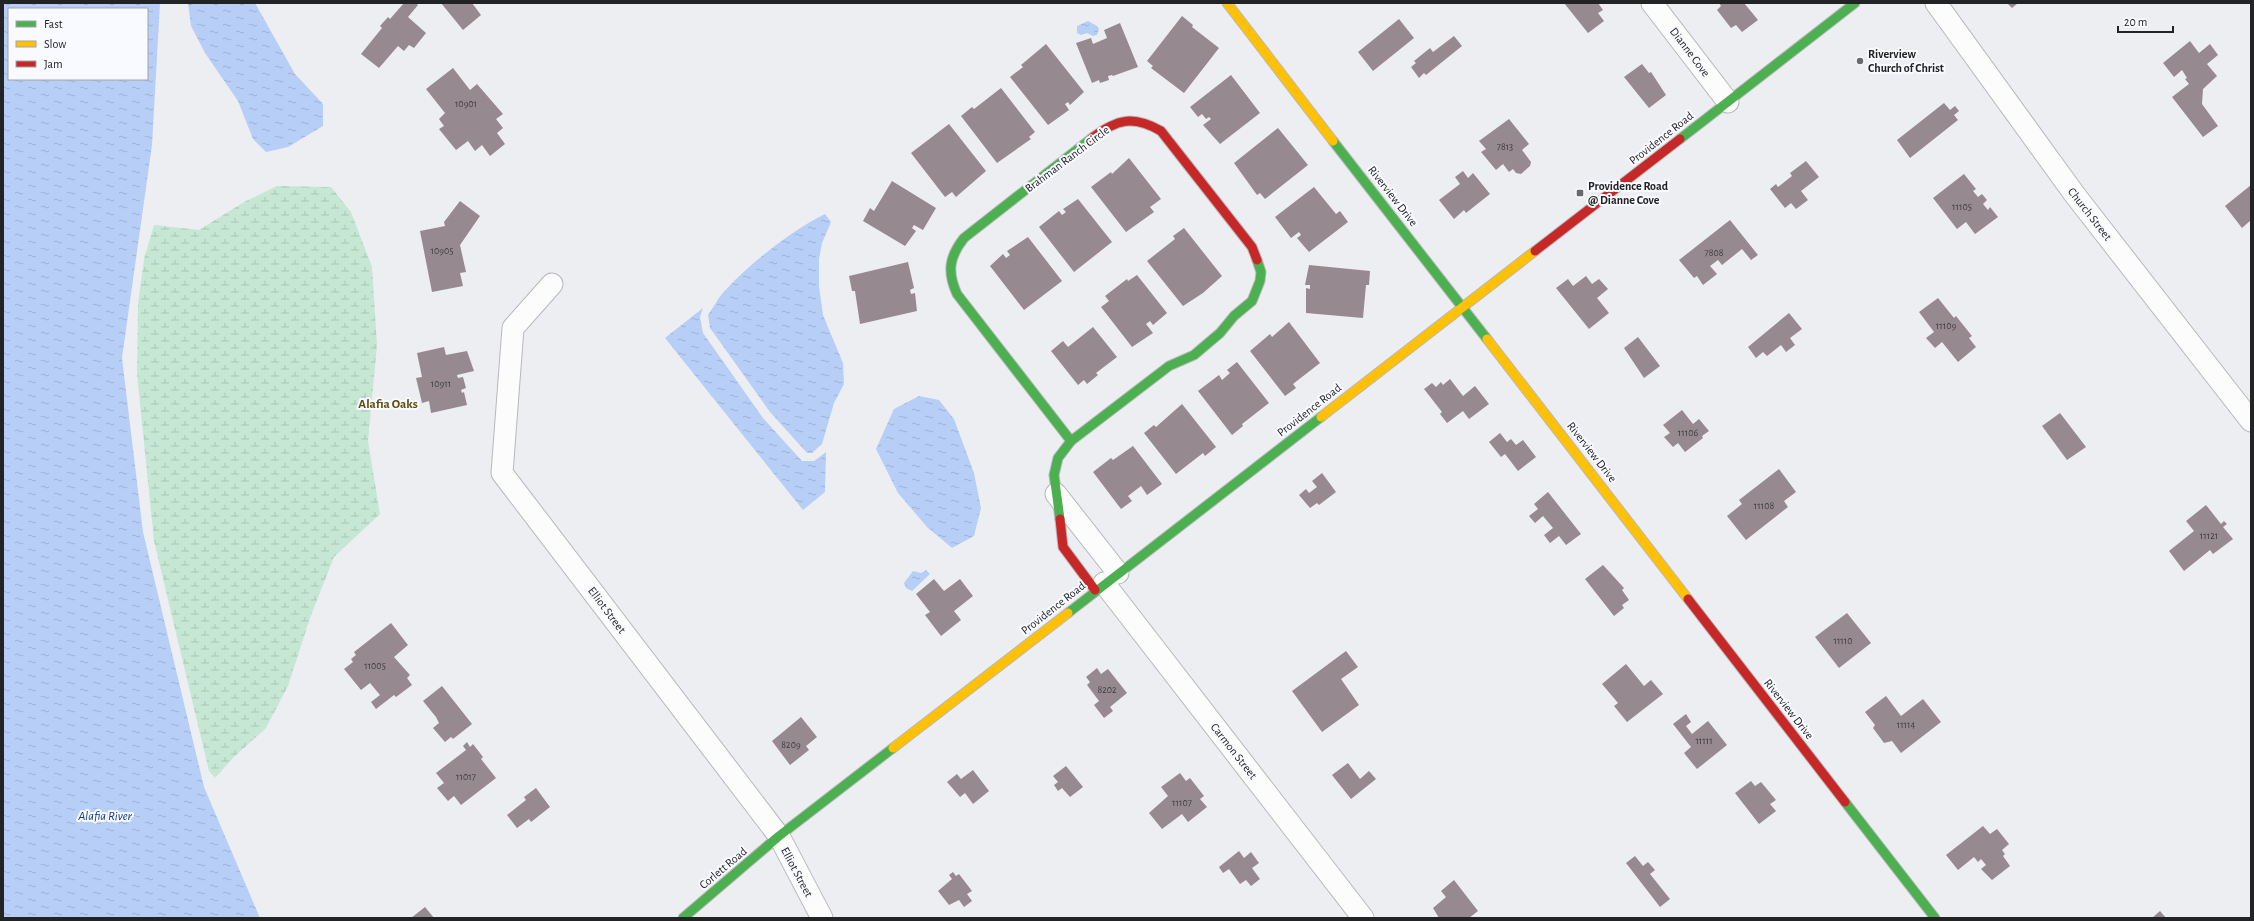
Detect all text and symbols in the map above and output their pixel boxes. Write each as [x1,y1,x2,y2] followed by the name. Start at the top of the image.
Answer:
[8,8,148,80] legend
[2118,8,2173,34] scale bar
[2124,16,2147,28] text: 20 m
[44,18,63,30] text: Fast
[1668,25,1712,79] street label: Dianne Cove
[44,38,66,50] text: Slow
[1868,48,1944,74] place label: Riverview Church of Christ
[1855,56,1865,66] marker: Riverview Church of Christ
[44,58,63,70] text: Jam
[455,99,477,109] house number: 10901
[1627,109,1695,167] street label: Providence Road
[1023,124,1111,194] street label: Brahman Ranch Circle
[1497,142,1513,152] house number: 7813
[1366,164,1420,228] street label: Riverview Drive
[1588,180,1669,206] place label: Providence Road @ Dianne Cove
[2066,185,2114,243] street label: Church Street
[1575,188,1585,198] marker: Providence Road @ Dianne Cove
[1952,202,1972,212] house number: 11105
[431,246,453,256] house number: 10905
[1705,248,1724,258] house number: 7808
[1936,321,1956,331] house number: 11109
[431,379,451,389] house number: 10911
[1275,381,1343,439] street label: Providence Road
[358,398,418,411] district label: Alafia Oaks
[1565,420,1619,484] street label: Riverview Drive
[1678,428,1698,438] house number: 11106
[1754,501,1774,511] house number: 11108
[2200,531,2218,541] house number: 11121
[1019,579,1087,637] street label: Providence Road
[586,585,628,636] street label: Elliot Street
[1833,636,1853,646] house number: 11110
[364,661,386,671] house number: 11005
[1762,677,1816,741] street label: Riverview Drive
[1097,685,1117,695] house number: 8202
[1897,720,1915,730] house number: 11114
[1209,721,1260,781] street label: Carmon Street
[1695,736,1713,746] house number: 11111
[781,740,801,750] house number: 8209
[456,772,476,782] house number: 11017
[1172,798,1192,808] house number: 11107
[77,810,133,823] water label: Alafia River
[697,845,749,891] street label: Corlett Road
[779,845,815,899] street label: Elliot Street

